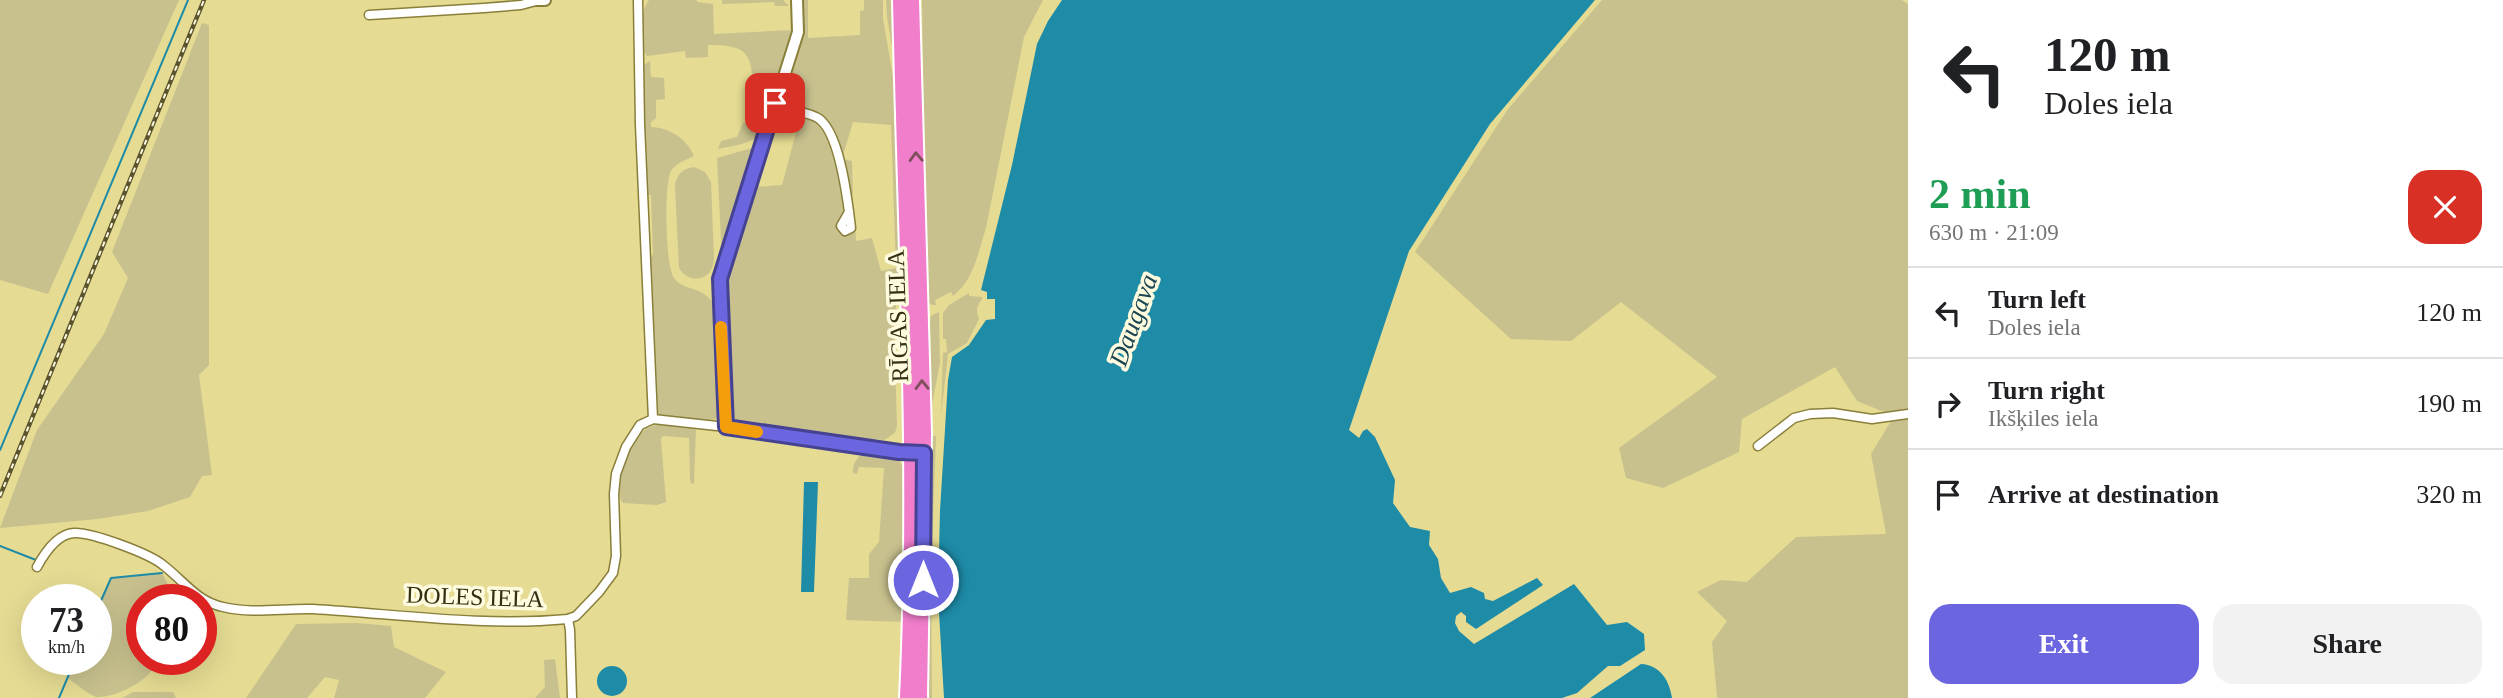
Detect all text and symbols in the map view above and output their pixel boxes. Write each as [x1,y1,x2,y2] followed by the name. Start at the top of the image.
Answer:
[2044,27,2171,82] text: 120 m
[1929,28,2020,119] icon: left
[745,73,805,133] pin
[756,84,794,122] icon: arrive
[2044,85,2173,121] text: Doles iela
[908,152,924,162] one-way arrow
[2408,170,2482,244] button: close
[1929,171,2031,217] text: 2 min
[1929,220,2059,245] text: 630 m · 21:09
[883,249,913,383] street label: RĪGAS IELA
[1103,270,1163,371] water label: Daugava
[1988,285,2086,314] text: Turn left
[1929,294,1967,332] icon: left
[2416,298,2482,327] text: 120 m
[1988,315,2081,340] text: Doles iela
[1988,376,2105,405] text: Turn right
[915,379,930,390] one-way arrow
[1929,385,1967,423] icon: right
[2416,389,2482,418] text: 190 m
[1988,406,2099,431] text: Ikšķiles iela
[1929,476,1967,514] icon: arrive
[1988,480,2219,509] text: Arrive at destination
[2416,480,2482,509] text: 320 m
[886,543,960,617] position arrow
[406,582,545,612] street label: DOLES IELA
[126,584,217,675] speed limit sign: 80
[49,601,84,640] text: 73
[1929,604,2199,684] button: Exit
[2213,604,2482,684] button: Share
[48,637,85,657] text: km/h

